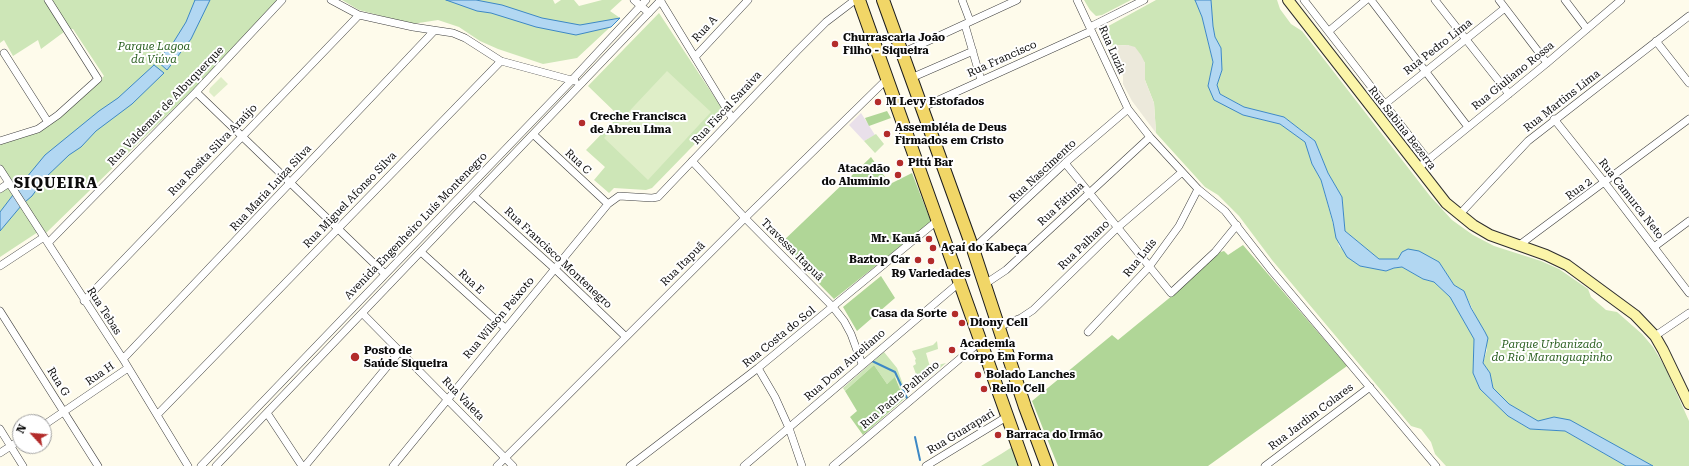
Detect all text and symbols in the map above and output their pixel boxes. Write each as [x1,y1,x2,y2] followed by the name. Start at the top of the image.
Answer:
[690,13,720,45] street label: Rua A
[1401,16,1475,78] street label: Rua Pedro Lima
[1096,24,1128,76] street label: Rua Luzia
[843,31,945,57] place label: Churrascaria João Filho - Siqueira
[965,38,1039,80] street label: Rua Francisco
[830,39,840,49] marker: Churrascaria João Filho - Siqueira
[1469,39,1557,113] street label: Rua Giuliano Rossa
[118,40,190,66] park label: Parque Lagoa da Viúva
[105,43,227,169] street label: Rua Valdemar de Albuquerque
[1521,67,1603,135] street label: Rua Martins Lima
[690,69,764,147] street label: Rua Fiscal Saraiva
[1365,84,1439,172] street label: Rua Sabina Bezerra
[886,95,984,109] place label: M Levy Estofados
[873,97,883,107] marker: M Levy Estofados
[166,101,260,199] street label: Rua Rosita Silva Araújo
[590,110,686,136] place label: Creche Francisca de Abreu Lima
[577,118,587,128] marker: Creche Francisca de Abreu Lima
[895,121,1007,147] place label: Assembléia de Deus Firmados em Cristo
[882,129,892,139] marker: Assembléia de Deus Firmados em Cristo
[1007,137,1079,205] street label: Rua Nascimento
[228,142,314,234] street label: Rua Maria Luiza Silva
[562,147,594,177] street label: Rua C
[301,149,399,251] street label: Rua Miguel Afonso Silva
[342,150,490,302] street label: Avenida Engenheiro Luís Montenegro
[908,156,953,170] place label: Pitú Bar
[1595,156,1667,242] street label: Rua Camurca Neto
[895,158,905,168] marker: Pitú Bar
[822,162,890,188] place label: Atacadão do Alumínio
[893,170,903,180] marker: Atacadão do Alumínio
[14,175,98,193] district label: SIQUEIRA
[1563,175,1595,203] street label: Rua 2
[1035,179,1087,229] street label: Rua Fátima
[501,205,615,311] street label: Rua Francisco Montenegro
[758,216,826,284] street label: Travessa Itapuã
[1056,217,1112,273] street label: Rua Palhano
[871,232,921,246] place label: Mr. Kauã
[924,234,934,244] marker: Mr. Kauã
[1121,236,1159,280] street label: Rua Luís
[658,239,708,289] street label: Rua Itapuã
[941,241,1027,255] place label: Açaí do Kabeça
[928,243,938,253] marker: Açaí do Kabeça
[849,253,910,267] place label: Baztop Car
[913,255,923,265] marker: Baztop Car
[926,256,936,266] marker: R9 Variedades
[455,267,487,297] street label: Rua E
[891,267,971,281] place label: R9 Variedades
[461,274,537,362] street label: Rua Wilson Peixoto
[84,285,124,337] street label: Rua Tebas
[740,304,818,370] street label: Rua Costa do Sol
[871,307,947,321] place label: Casa da Sorte
[950,309,960,319] marker: Casa da Sorte
[970,316,1028,330] place label: Diony Cell
[957,318,967,328] marker: Diony Cell
[802,326,888,404] street label: Rua Dom Aureliano
[960,337,1053,363] place label: Academia Corpo Em Forma
[1491,338,1613,364] park label: Parque Urbanizado do Rio Maranguapinho
[364,344,448,370] place label: Posto de Saúde Siqueira
[947,345,957,355] marker: Academia Corpo Em Forma
[349,351,361,363] marker: Posto de Saúde Siqueira
[858,358,942,432] street label: Rua Padre Palhano
[83,359,117,389] street label: Rua H
[44,365,72,399] street label: Rua G
[986,368,1075,382] place label: Bolado Lanches
[973,370,983,380] marker: Bolado Lanches
[439,374,487,424] street label: Rua Valeta
[1266,381,1356,453] street label: Rua Jardim Colares
[992,382,1045,396] place label: Rello Cell
[979,384,989,394] marker: Rello Cell
[925,407,997,457] street label: Rua Guarapari
[12,414,52,454] north arrow
[14,422,29,436] text: N
[1006,428,1103,442] place label: Barraca do Irmão
[993,430,1003,440] marker: Barraca do Irmão

